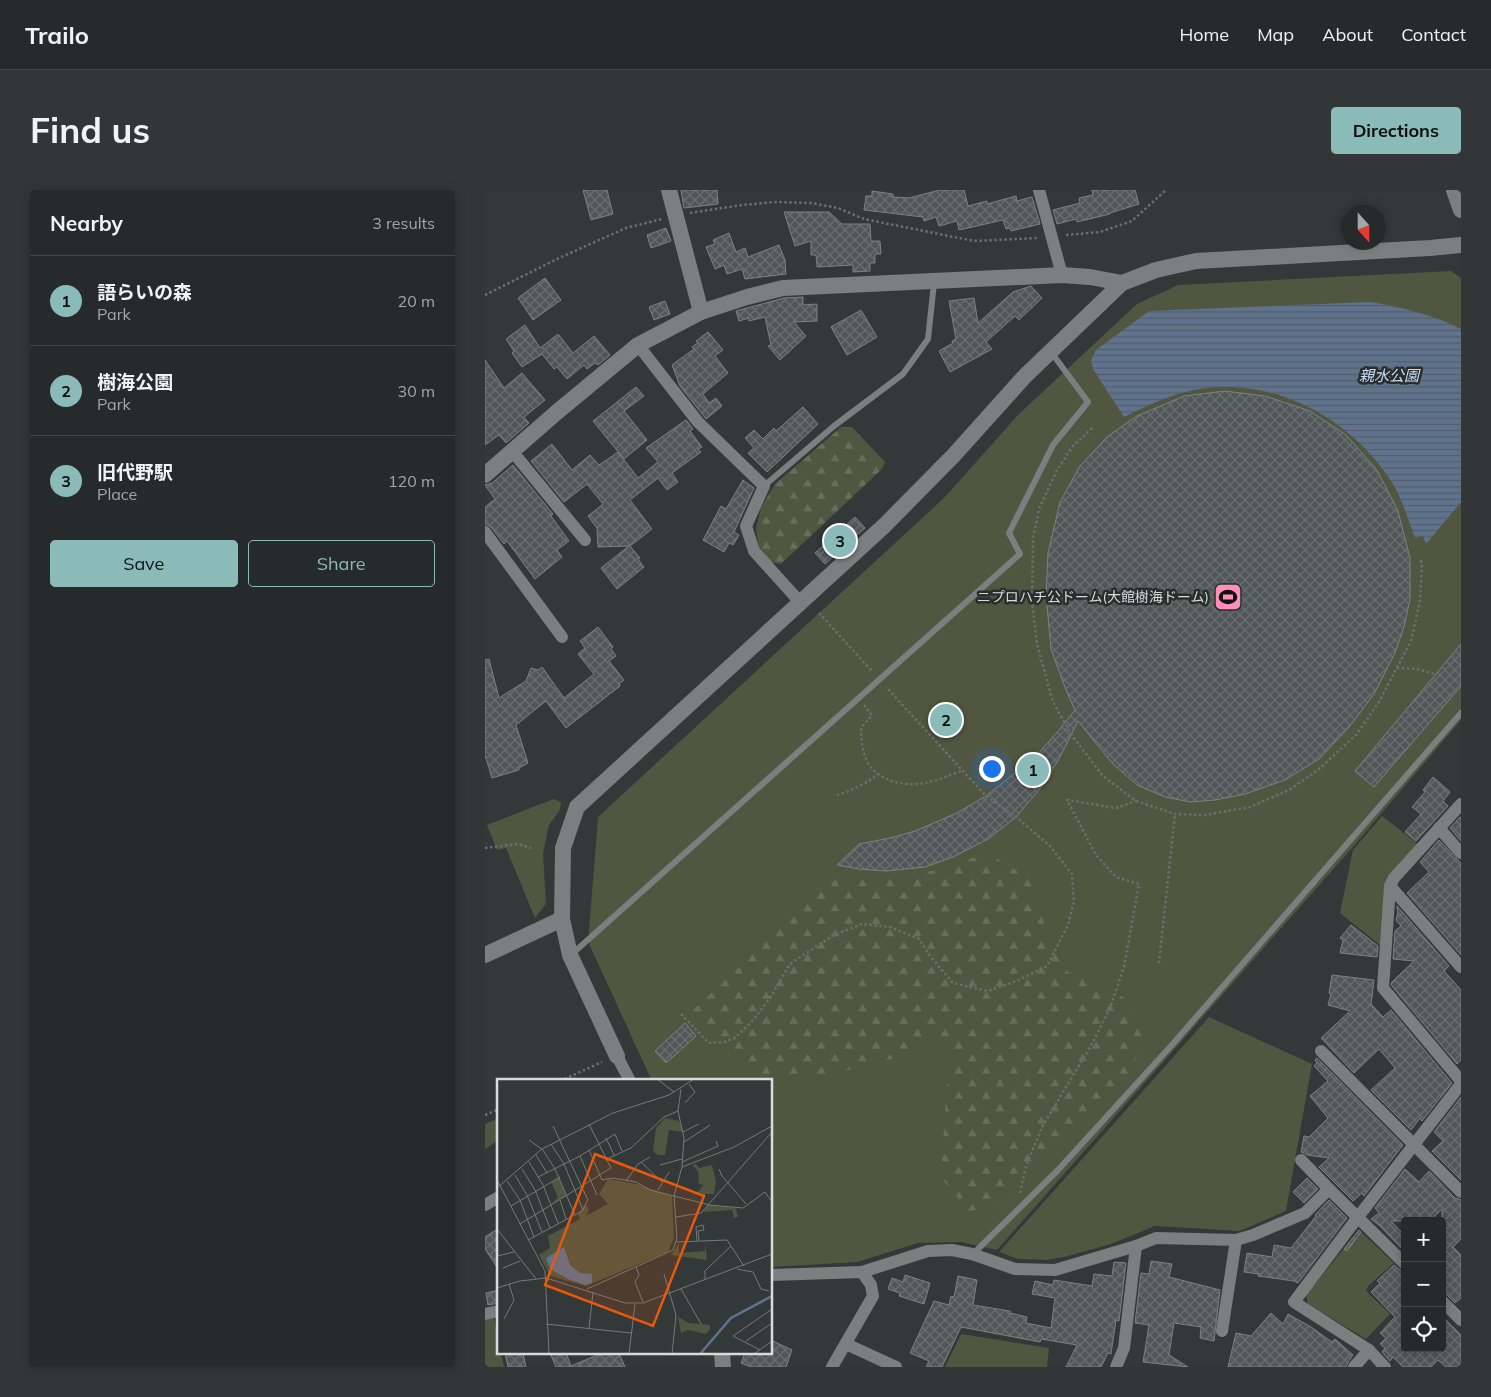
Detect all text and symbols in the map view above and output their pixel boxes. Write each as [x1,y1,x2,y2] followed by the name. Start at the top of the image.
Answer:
[25,20,89,50] text: Trailo
[1179,23,1229,46] text: Home
[1257,23,1294,46] text: Map
[1322,23,1373,46] text: About
[1401,23,1466,46] text: Contact
[1331,107,1461,154] button: Directions
[30,108,150,152] text: Find us
[1341,205,1386,250] north arrow
[50,210,123,236] text: Nearby
[372,213,435,233] text: 3 results
[97,280,192,304] text: 語らいの森
[61,291,71,311] text: 1
[398,291,435,311] text: 20 m
[97,304,131,324] text: Park
[1359,366,1421,385] water label: 親水公園
[97,370,173,394] text: 樹海公園
[61,381,71,401] text: 2
[398,381,435,401] text: 30 m
[97,394,131,414] text: Park
[97,460,173,484] text: 旧代野駅
[61,471,71,491] text: 3
[388,471,435,491] text: 120 m
[97,484,137,504] text: Place
[824,522,856,560] pin: 3
[50,540,238,587] button: Save
[248,540,435,587] button: Share
[1213,582,1243,612] sports icon: ニプロハチ公ドーム(大館樹海ドーム)
[977,588,1209,606] place label: ニプロハチ公ドーム(大館樹海ドーム)
[930,701,962,739] pin: 2
[1017,751,1049,789] pin: 1
[979,756,1005,782] your location
[497,1079,773,1354] inset map
[1401,1217,1446,1352] map controls
[1401,1217,1446,1262] button: +
[1401,1262,1446,1307] button: −
[1401,1307,1446,1352] button: locate

